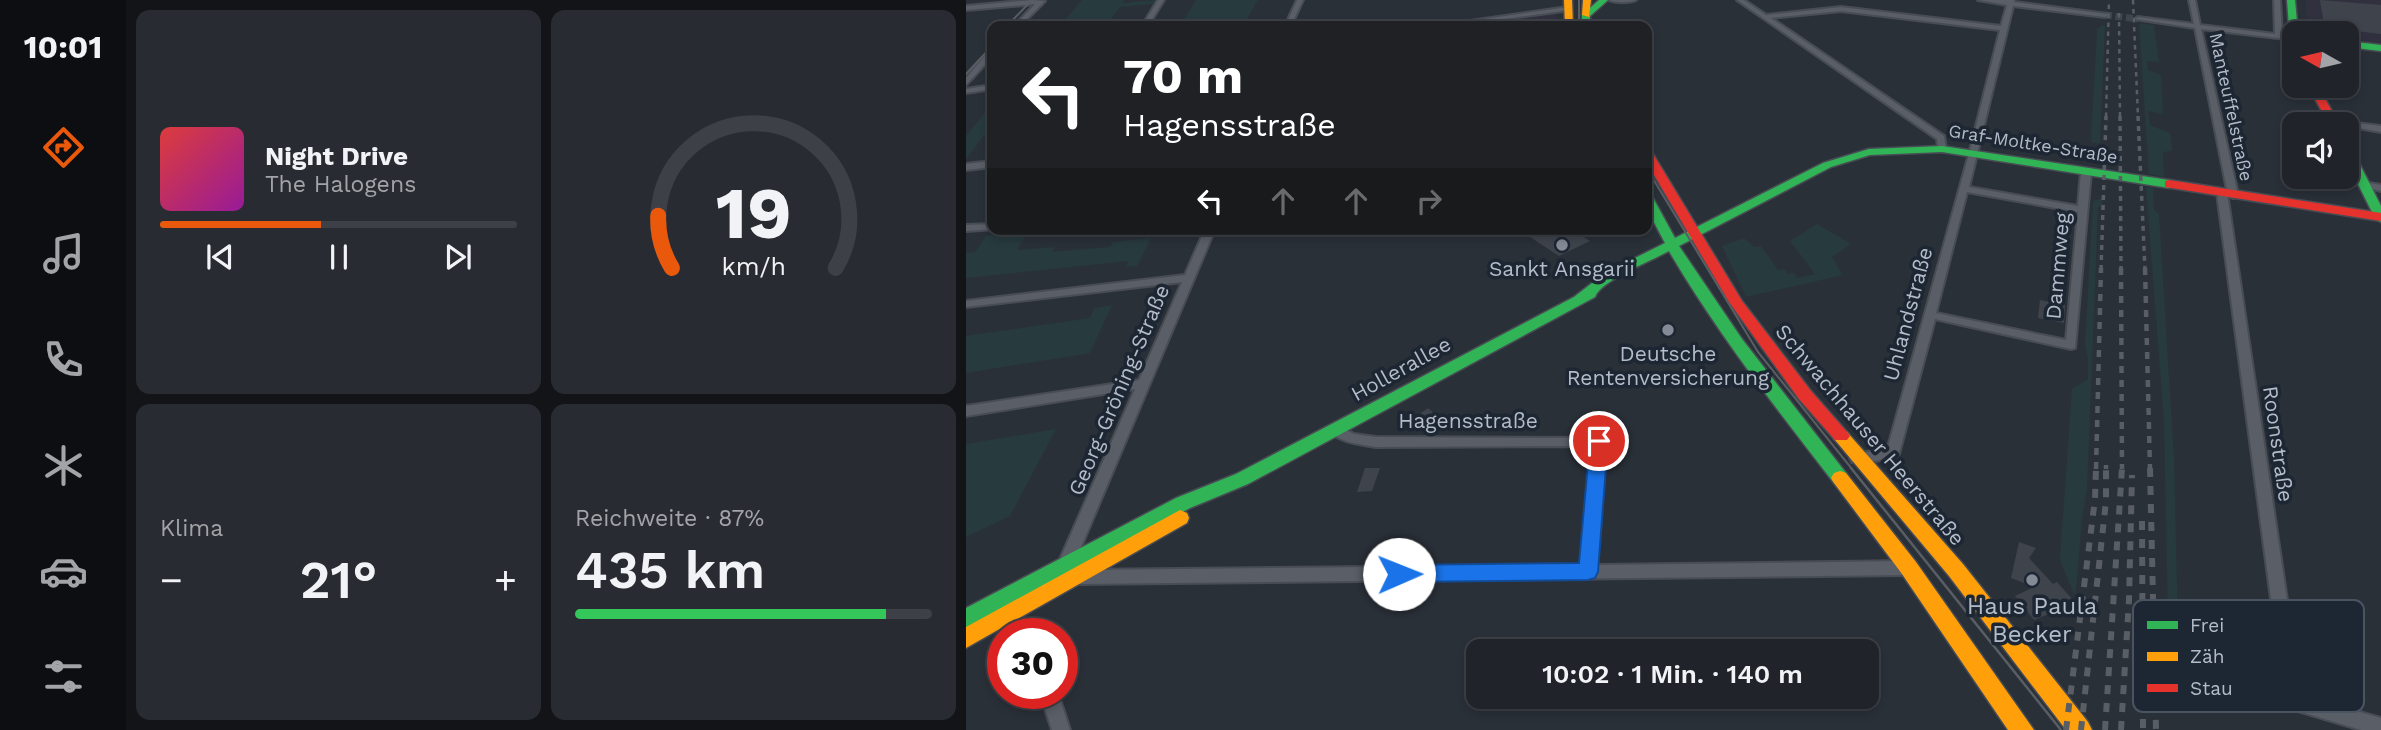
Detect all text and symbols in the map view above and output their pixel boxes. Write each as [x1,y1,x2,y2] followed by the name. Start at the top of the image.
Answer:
[2282,21,2359,98] north arrow
[2282,21,2359,189] map controls
[24,28,102,66] text: 10:01
[2206,31,2257,183] street label: Manteuffelstraße
[1123,47,1243,105] text: 70 m
[1008,49,1099,140] icon: left
[1123,106,1336,144] text: Hagensstraße
[2282,112,2359,189] button: sound
[1947,120,2119,167] street label: Graf-Moltke-Straße
[39,123,88,172] icon: directions
[265,141,408,171] text: Night Drive
[715,170,792,256] text: 19
[265,171,416,198] text: The Halogens
[1191,182,1229,220] icon: left
[1264,182,1302,220] icon: ahead
[1337,182,1375,220] icon: ahead
[1410,182,1448,220] icon: right
[2040,211,2075,321] street label: Dammweg
[39,229,88,278] icon: music
[1554,237,1570,253] marker: Sankt Ansgarii
[201,238,239,276] icon: previous
[320,238,358,276] icon: pause
[439,238,477,276] icon: next
[1878,244,1937,383] street label: Uhlandstraße
[721,252,786,281] text: km/h
[1489,256,1635,281] place label: Sankt Ansgarii
[1063,281,1174,499] street label: Georg-Gröning-Straße
[1770,319,1970,550] street label: Schwachhauser Heerstraße
[1660,322,1676,338] marker: Deutsche Rentenversicherung
[1347,331,1455,406] street label: Hollerallee
[39,335,88,384] icon: phone
[1567,341,1770,390] place label: Deutsche Rentenversicherung
[2258,384,2299,504] street label: Roonstraße
[1398,408,1538,433] street label: Hagensstraße
[1569,411,1629,471] pin
[1580,422,1618,460] icon: arrive
[39,441,88,490] icon: climate
[575,505,764,532] text: Reichweite · 87%
[160,515,223,542] text: Klima
[1362,537,1436,611] position arrow
[575,540,765,601] text: 435 km
[39,547,88,596] icon: car
[300,550,377,611] text: 21°
[160,558,183,602] text: −
[494,558,517,602] text: +
[2024,572,2040,588] marker: Haus Paula Becker
[1967,592,2097,648] place label: Haus Paula Becker
[2133,600,2364,712] legend
[2190,614,2224,637] text: Frei
[987,618,1078,709] speed limit sign: 30
[2190,645,2225,668] text: Zäh
[39,652,88,701] icon: filters
[1542,659,1803,689] text: 10:02 · 1 Min. · 140 m
[2190,677,2233,700] text: Stau

